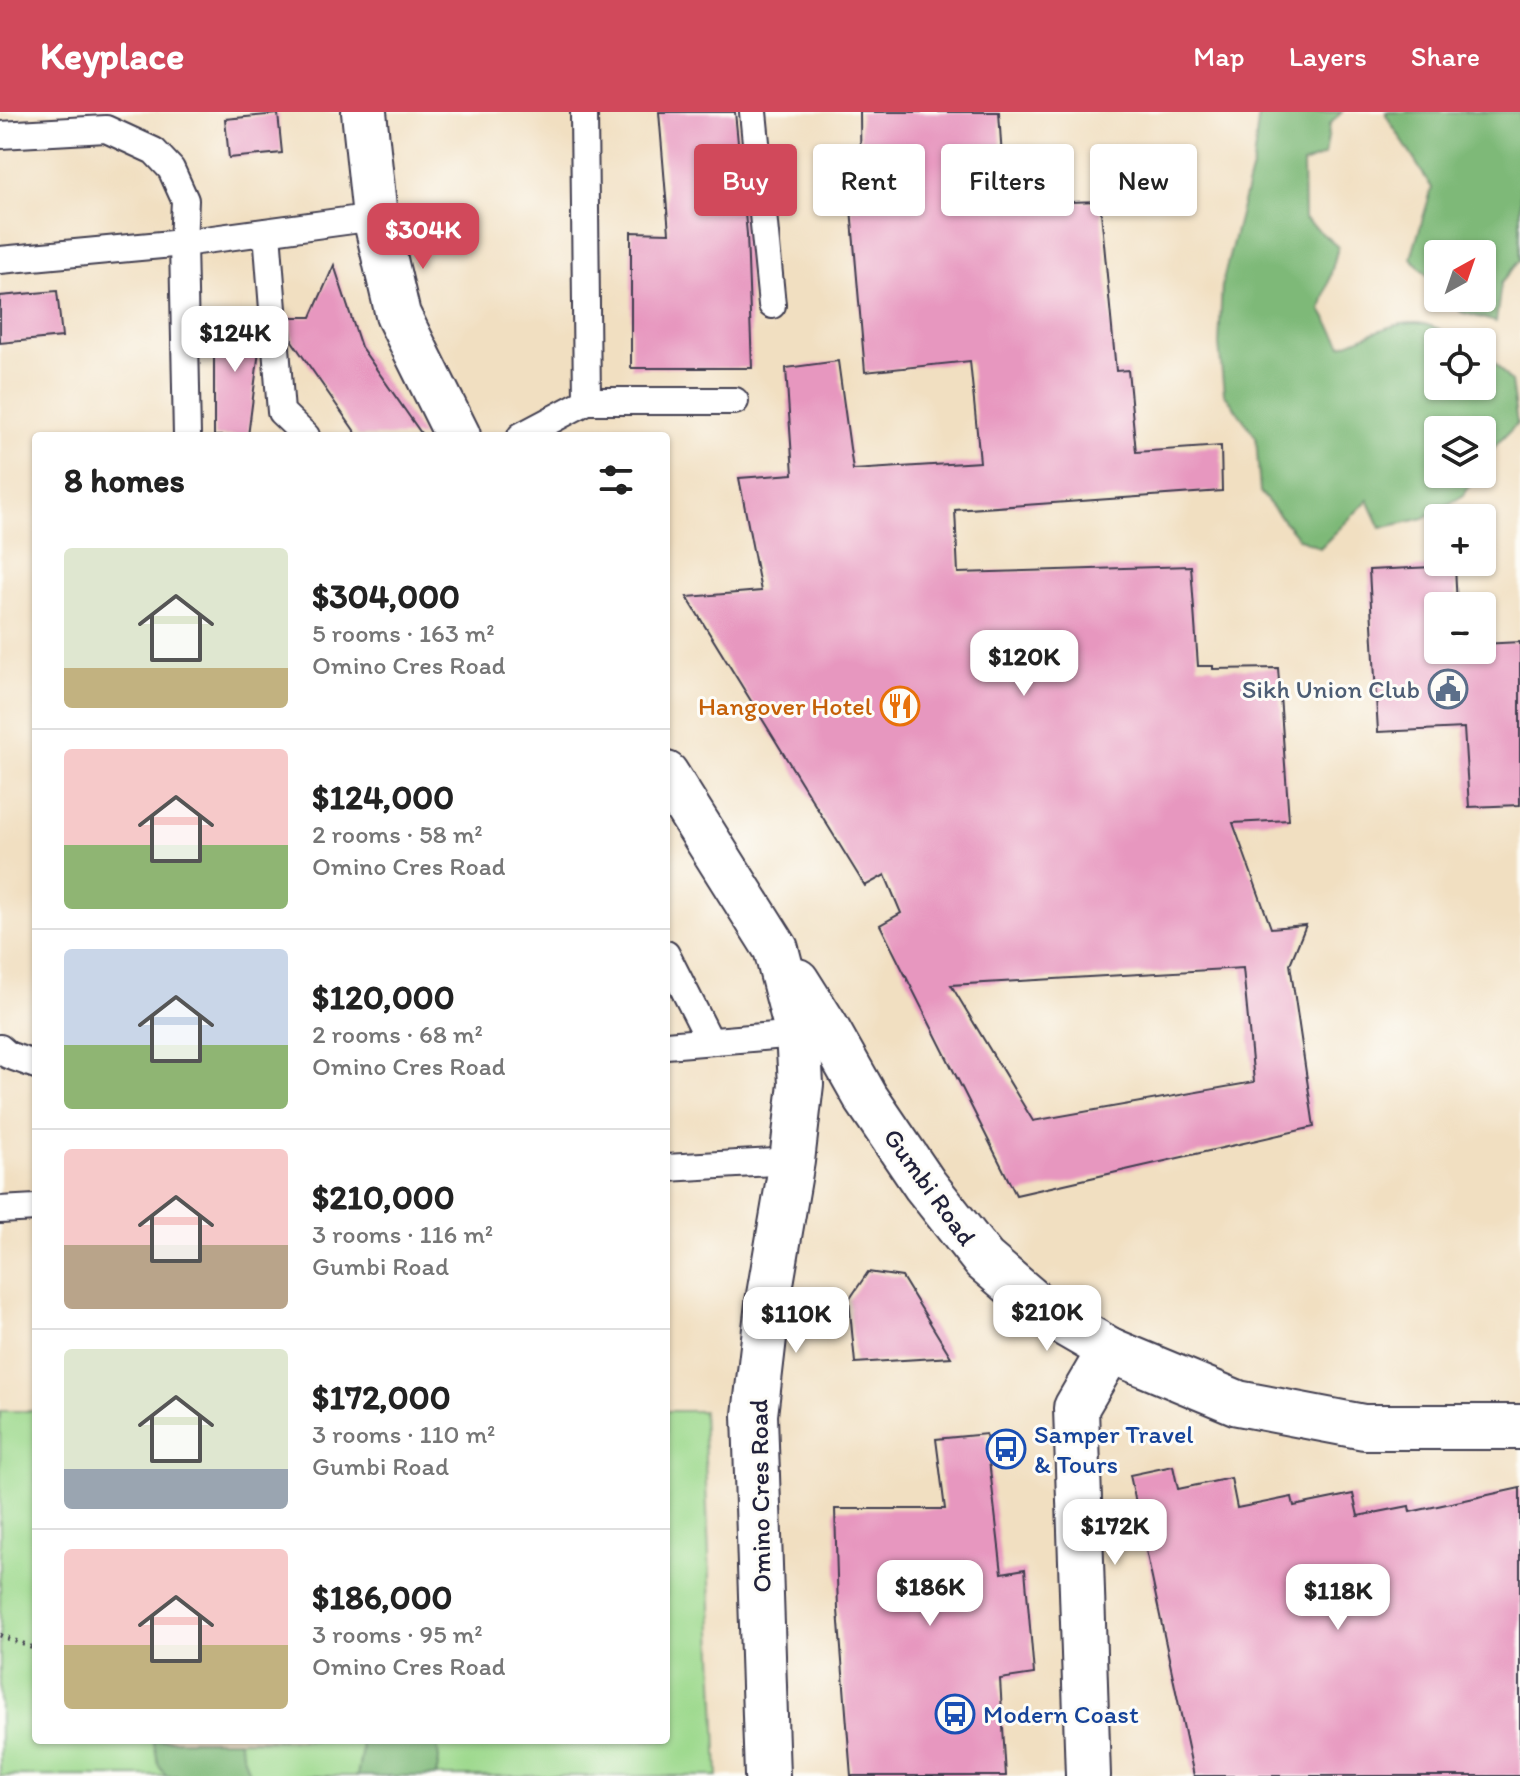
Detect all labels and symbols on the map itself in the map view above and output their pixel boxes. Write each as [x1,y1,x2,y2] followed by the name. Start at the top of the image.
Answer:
[367,203,479,271] pin: $304K
[1424,240,1496,312] north arrow
[179,306,291,374] pin: $124K
[968,630,1080,698] pin: $120K
[1427,668,1469,710] public building icon: Sikh Union Club
[1242,673,1420,705] place label: Sikh Union Club
[879,685,921,727] restaurant icon: Hangover Hotel
[698,690,872,722] place label: Hangover Hotel
[877,1122,983,1252] street label: Gumbi Road
[991,1285,1103,1353] pin: $210K
[740,1287,852,1355] pin: $110K
[742,1399,778,1593] street label: Omino Cres Road
[1034,1418,1194,1480] place label: Samper Travel & Tours
[985,1428,1027,1470] bus stop icon: Samper Travel & Tours
[1059,1499,1171,1567] pin: $172K
[874,1560,986,1628] pin: $186K
[1282,1564,1394,1632] pin: $118K
[934,1693,976,1735] bus stop icon: Modern Coast
[983,1698,1139,1730] place label: Modern Coast

